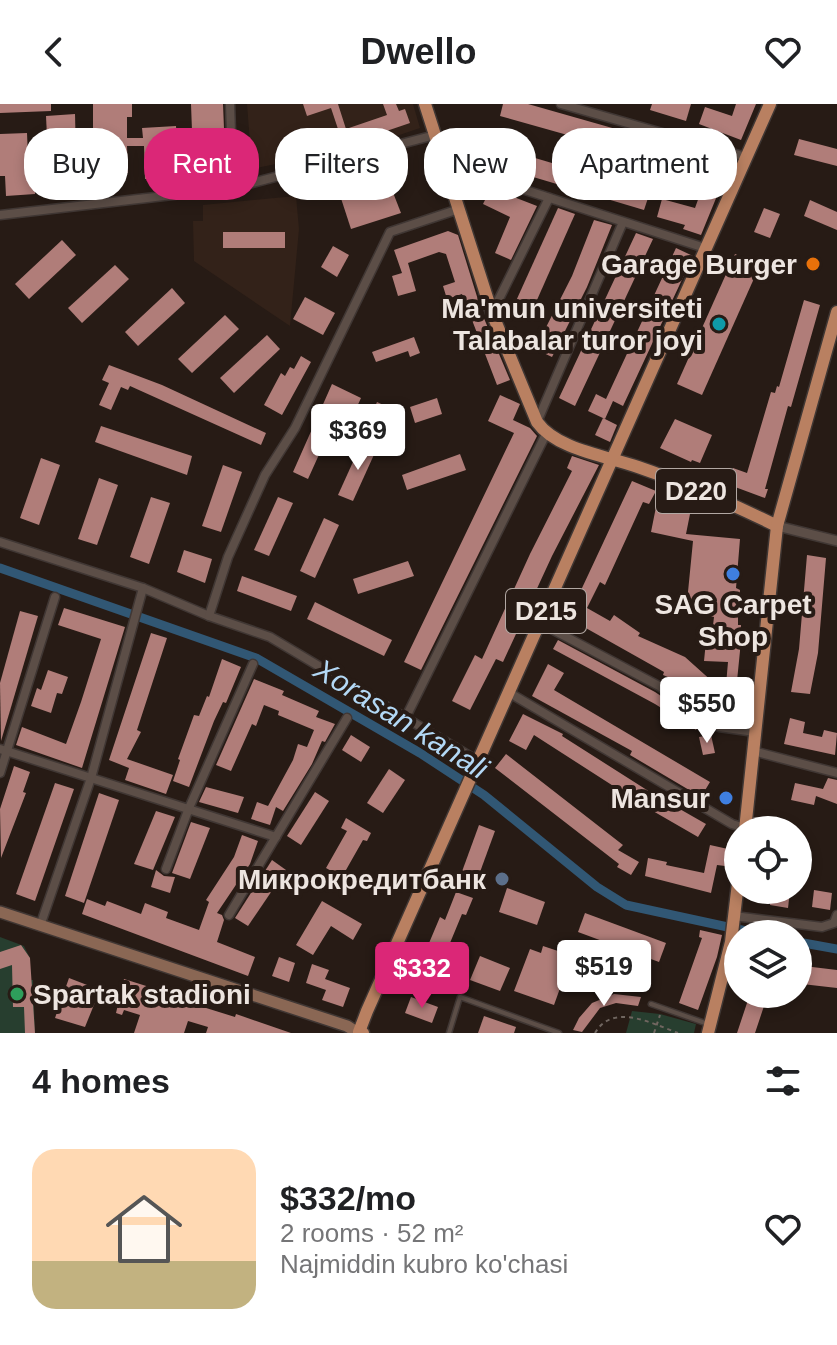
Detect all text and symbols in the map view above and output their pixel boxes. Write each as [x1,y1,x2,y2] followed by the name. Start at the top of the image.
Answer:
[32,30,76,74] icon: back
[761,30,805,74] icon: heart
[360,31,477,72] text: Dwello
[24,128,128,200] chip: Buy
[144,128,259,200] chip: Rent
[275,128,408,200] chip: Filters
[424,128,536,200] chip: New
[552,128,737,200] chip: Apartment
[601,249,797,280] place label: Garage Burger
[804,255,822,273] marker: Garage Burger
[441,293,703,356] place label: Ma'mun universiteti Talabalar turor joyi
[710,315,728,333] marker: Ma'mun universiteti Talabalar turor joyi
[311,404,405,472] pin: $369
[329,415,387,445] text: $369
[656,469,736,513] road number: D220
[724,565,742,583] marker: SAG Carpet Shop
[506,589,586,633] road number: D215
[654,589,812,652] place label: SAG Carpet Shop
[308,651,495,786] water label: Xorasan kanali
[660,677,754,745] pin: $550
[678,688,736,718] text: $550
[610,783,710,814] place label: Mansur
[717,789,735,807] marker: Mansur
[724,816,812,1008] map controls
[724,816,812,904] button: locate
[238,864,487,895] place label: Микрокредитбанк
[493,870,511,888] marker: Микрокредитбанк
[724,920,812,1008] button: layers
[557,940,651,1008] pin: $519
[375,942,469,1010] pin: $332
[575,951,633,981] text: $519
[393,953,451,983] text: $332
[33,979,251,1010] place label: Spartak stadioni
[8,985,26,1003] marker: Spartak stadioni
[761,1059,805,1103] icon: filters
[32,1062,170,1100] text: 4 homes
[280,1179,416,1217] text: $332/mo
[96,1181,192,1277] icon: home
[761,1207,805,1251] icon: heart
[280,1218,464,1248] text: 2 rooms · 52 m²
[280,1249,568,1279] text: Najmiddin kubro ko'chasi

